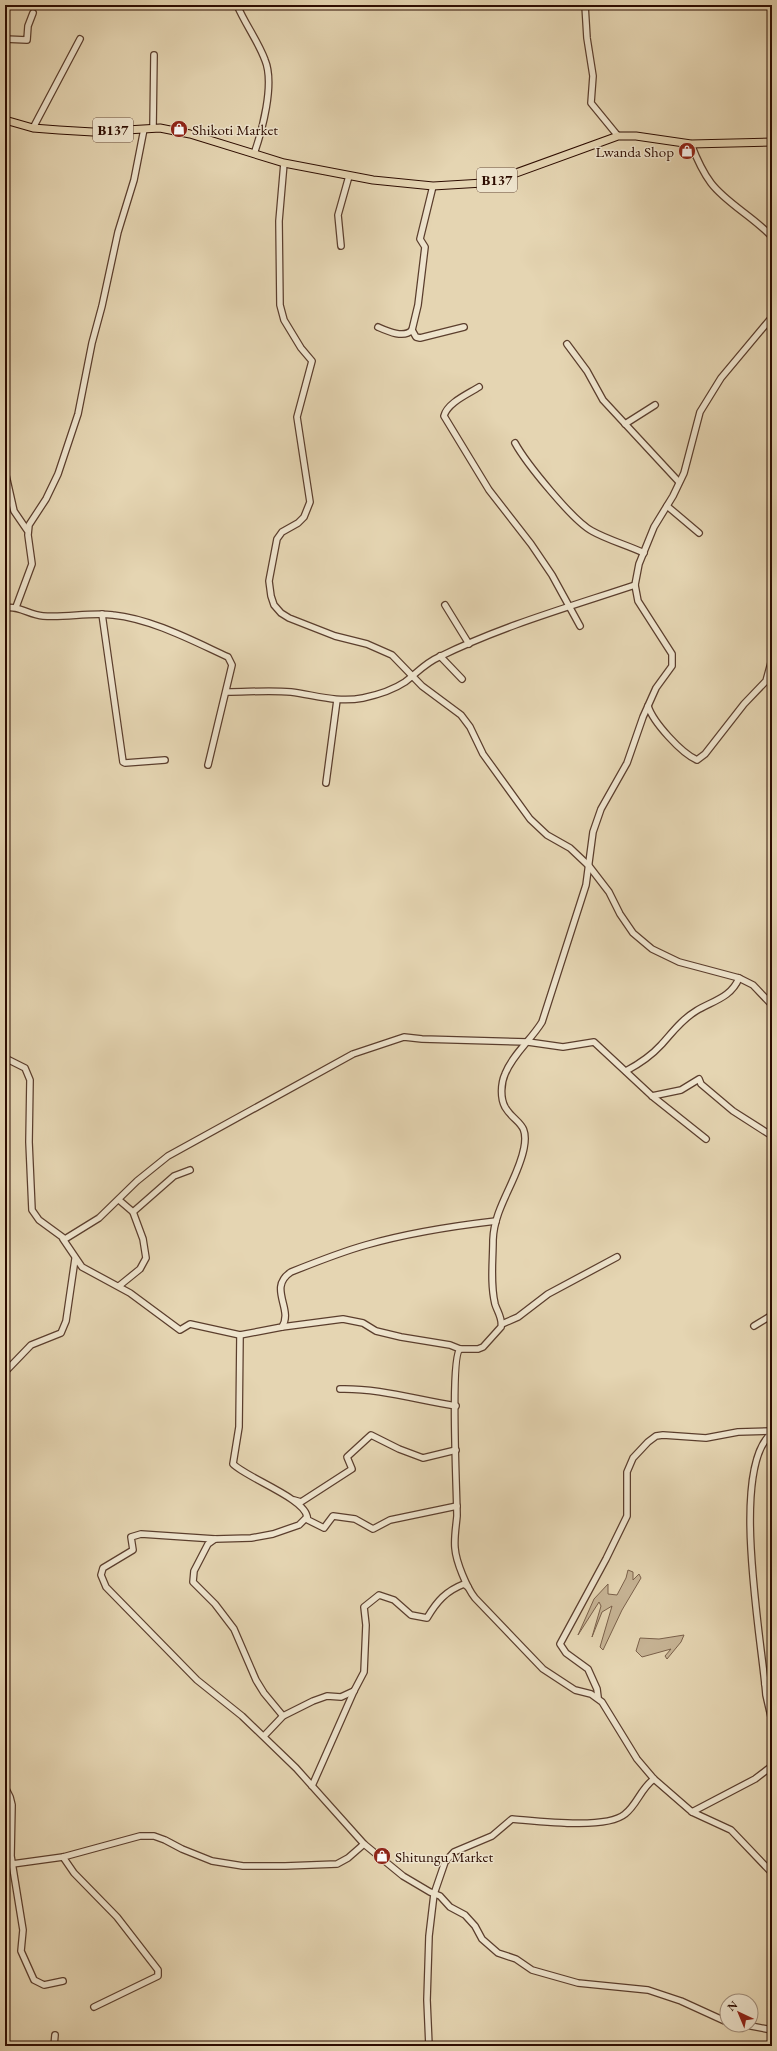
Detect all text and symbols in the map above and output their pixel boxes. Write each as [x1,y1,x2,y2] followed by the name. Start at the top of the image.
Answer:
[93,118,133,142] road number: B137
[169,119,189,139] shop icon: Shikoti Market
[192,120,278,139] place label: Shikoti Market
[677,141,697,161] shop icon: Lwanda Shop
[596,142,674,161] place label: Lwanda Shop
[477,168,517,192] road number: B137
[372,1846,392,1866] shop icon: Shitungu Market
[395,1847,493,1866] place label: Shitungu Market
[719,1993,759,2033] north arrow
[724,1998,740,2014] text: N

